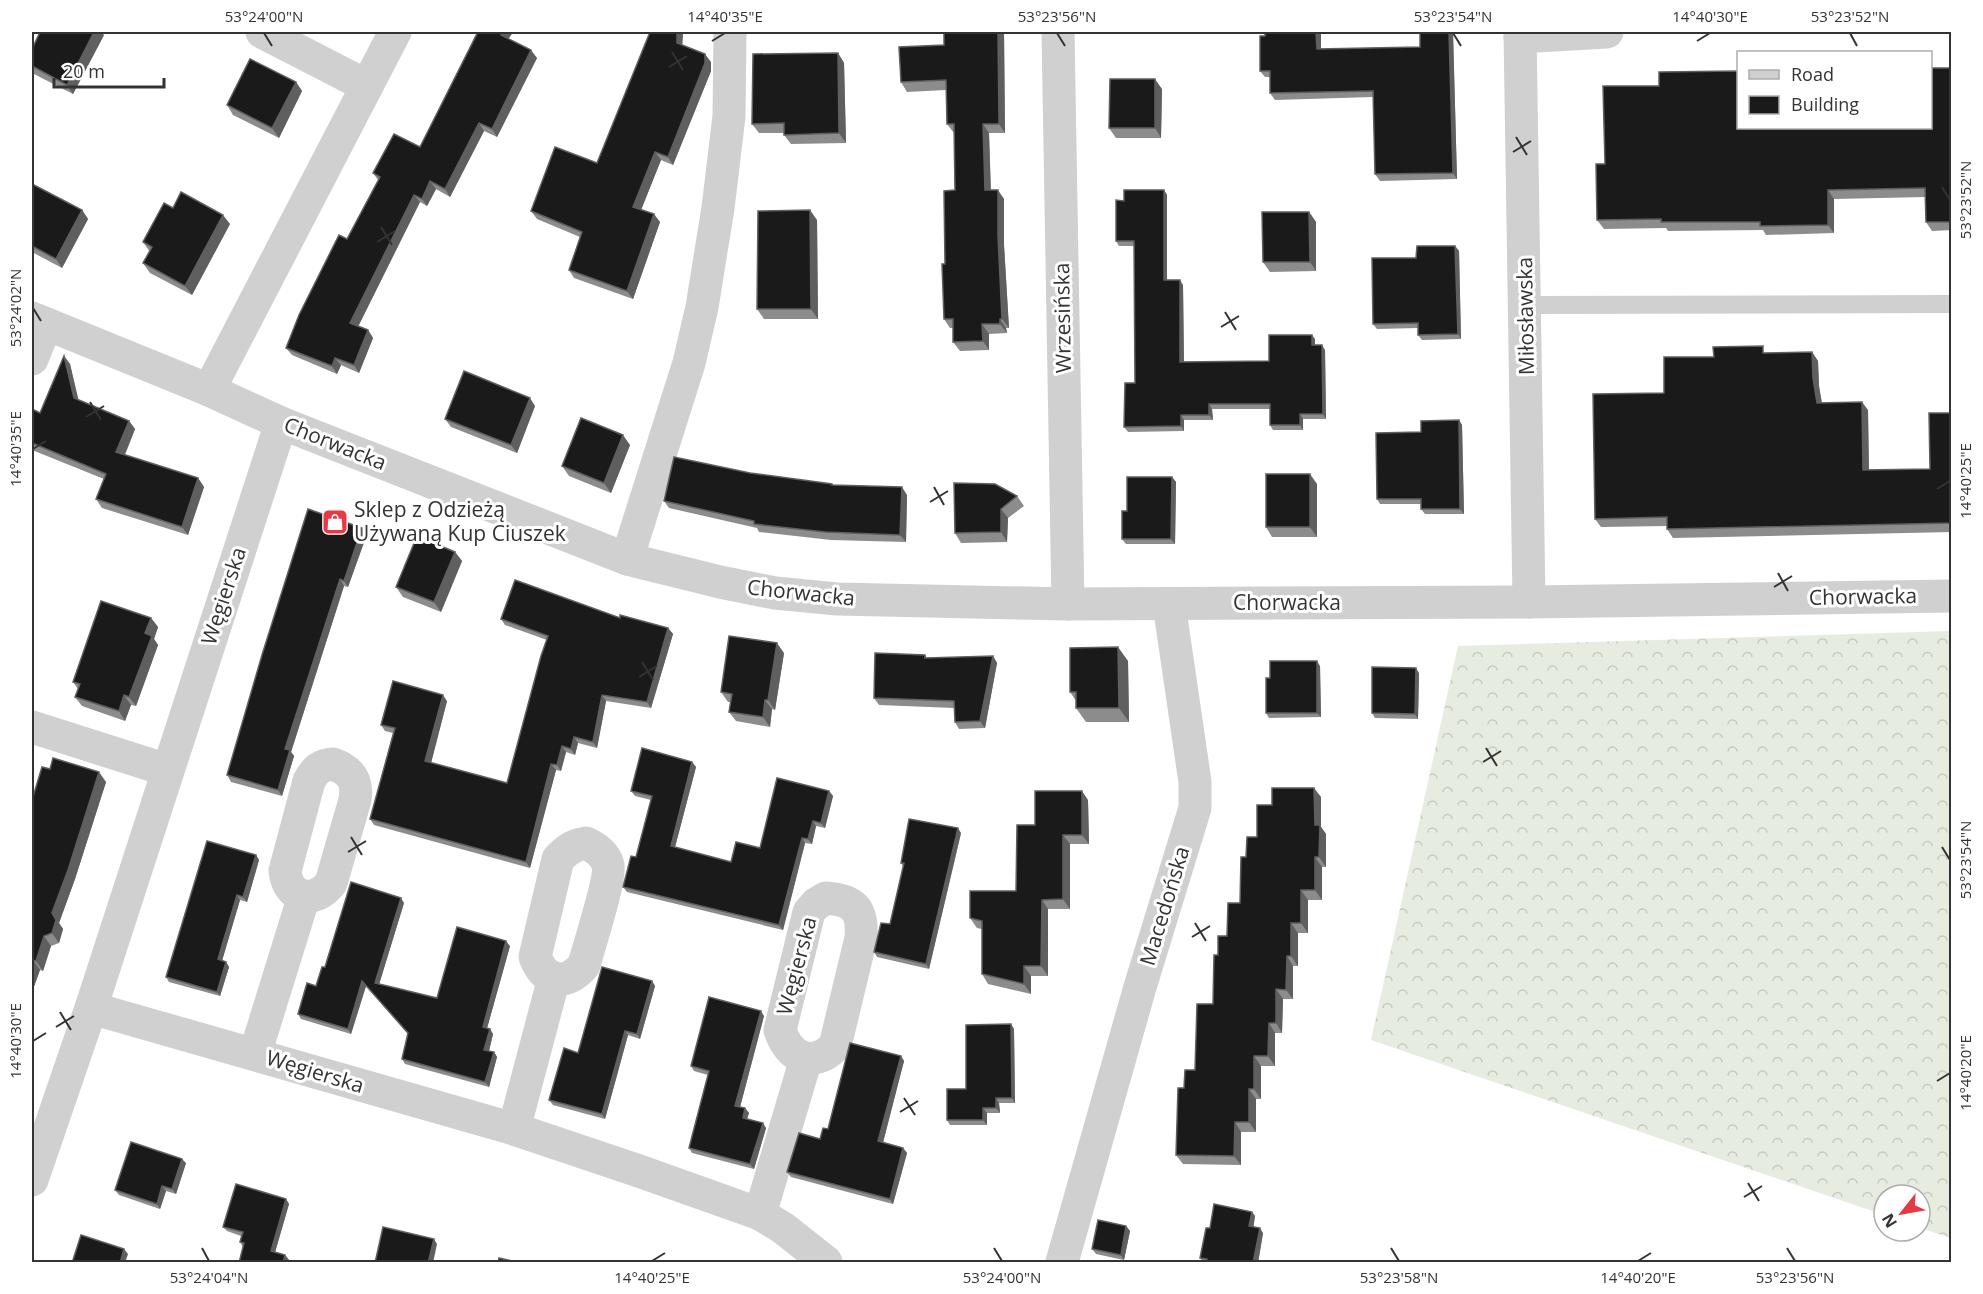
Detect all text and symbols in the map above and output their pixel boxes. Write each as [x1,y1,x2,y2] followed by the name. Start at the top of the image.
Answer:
[225,6,303,26] text: 53°24'00"N
[687,6,763,26] text: 14°40'35"E
[1018,6,1096,26] text: 53°23'56"N
[1414,6,1492,26] text: 53°23'54"N
[1672,6,1748,26] text: 14°40'30"E
[1811,6,1889,26] text: 53°23'52"N
[54,51,164,89] scale bar
[1737,51,1932,129] legend
[63,59,105,83] text: 20 m
[1791,62,1834,86] text: Road
[1791,92,1859,116] text: Building
[1955,161,1975,239] text: 53°23'52"N
[1510,257,1540,375] street label: Miłosławska
[1047,263,1077,374] street label: Wrzesińska
[5,269,25,347] text: 53°24'02"N
[280,410,391,476] street label: Chorwacka
[5,411,25,487] text: 14°40'35"E
[1955,443,1975,519] text: 14°40'25"E
[354,495,566,547] place label: Sklep z Odzieżą Używaną Kup Ciuszek
[320,507,350,537] shop icon: Sklep z Odzieżą Używaną Kup Ciuszek
[194,543,252,648] street label: Węgierska
[746,572,856,612] street label: Chorwacka
[1809,581,1917,611] street label: Chorwacka
[1233,588,1341,616] street label: Chorwacka
[1955,821,1975,899] text: 53°23'54"N
[1133,843,1195,969] street label: Macedońska
[769,913,823,1018] street label: Węgierska
[5,1003,25,1079] text: 14°40'30"E
[1955,1035,1975,1111] text: 14°40'20"E
[263,1043,368,1099] street label: Węgierska
[1872,1183,1932,1243] north arrow
[1876,1209,1902,1232] text: N
[170,1267,248,1287] text: 53°24'04"N
[614,1267,690,1287] text: 14°40'25"E
[963,1267,1041,1287] text: 53°24'00"N
[1360,1267,1438,1287] text: 53°23'58"N
[1600,1267,1676,1287] text: 14°40'20"E
[1756,1267,1834,1287] text: 53°23'56"N

